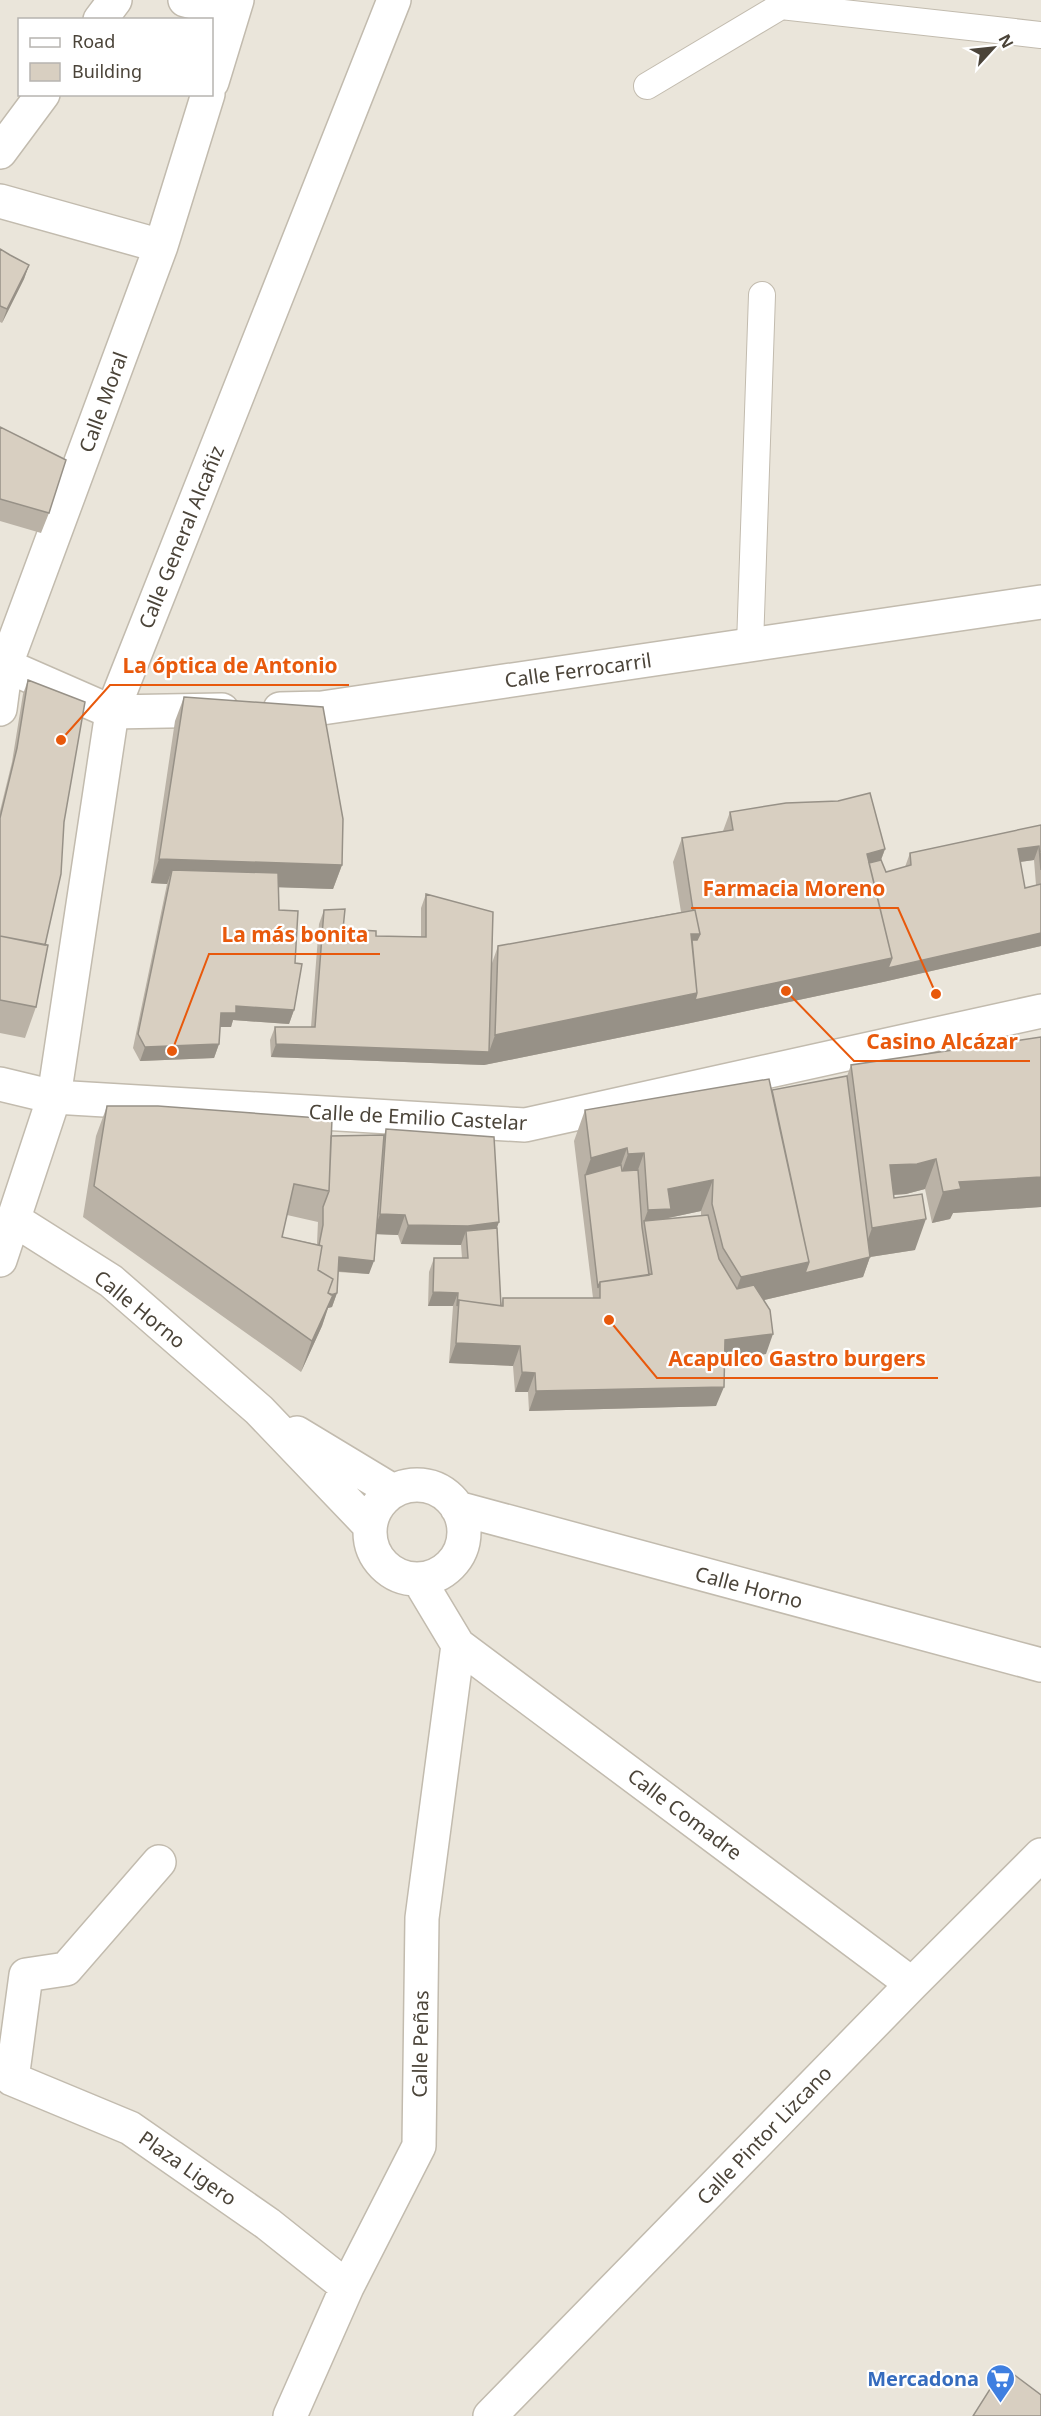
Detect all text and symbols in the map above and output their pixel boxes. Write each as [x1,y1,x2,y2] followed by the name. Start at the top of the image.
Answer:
[18,18,213,96] legend
[963,18,1023,78] north arrow
[72,29,115,53] text: Road
[994,30,1019,52] text: N
[72,59,142,83] text: Building
[72,348,134,456] street label: Calle Moral
[132,441,230,633] street label: Calle General Alcañiz
[110,646,349,685] callout: La óptica de Antonio
[503,646,653,694] street label: Calle Ferrocarril
[122,651,338,679] text: La óptica de Antonio
[691,869,898,908] callout: Farmacia Moreno
[703,874,885,902] text: Farmacia Moreno
[209,915,380,954] callout: La más bonita
[222,920,368,948] text: La más bonita
[854,1022,1030,1061] callout: Casino Alcázar
[866,1027,1018,1055] text: Casino Alcázar
[308,1098,528,1136] street label: Calle de Emilio Castelar
[89,1264,191,1354] street label: Calle Horno
[657,1339,938,1378] callout: Acapulco Gastro burgers
[668,1344,926,1372] text: Acapulco Gastro burgers
[692,1560,806,1614] street label: Calle Horno
[622,1762,748,1866] street label: Calle Comadre
[406,1990,434,2098] street label: Calle Peñas
[691,2060,837,2210] street label: Calle Pintor Lizcano
[134,2124,242,2212] street label: Plaza Ligero
[984,2362,1016,2404] supermarket icon: Mercadona
[867,2365,979,2392] place label: Mercadona

